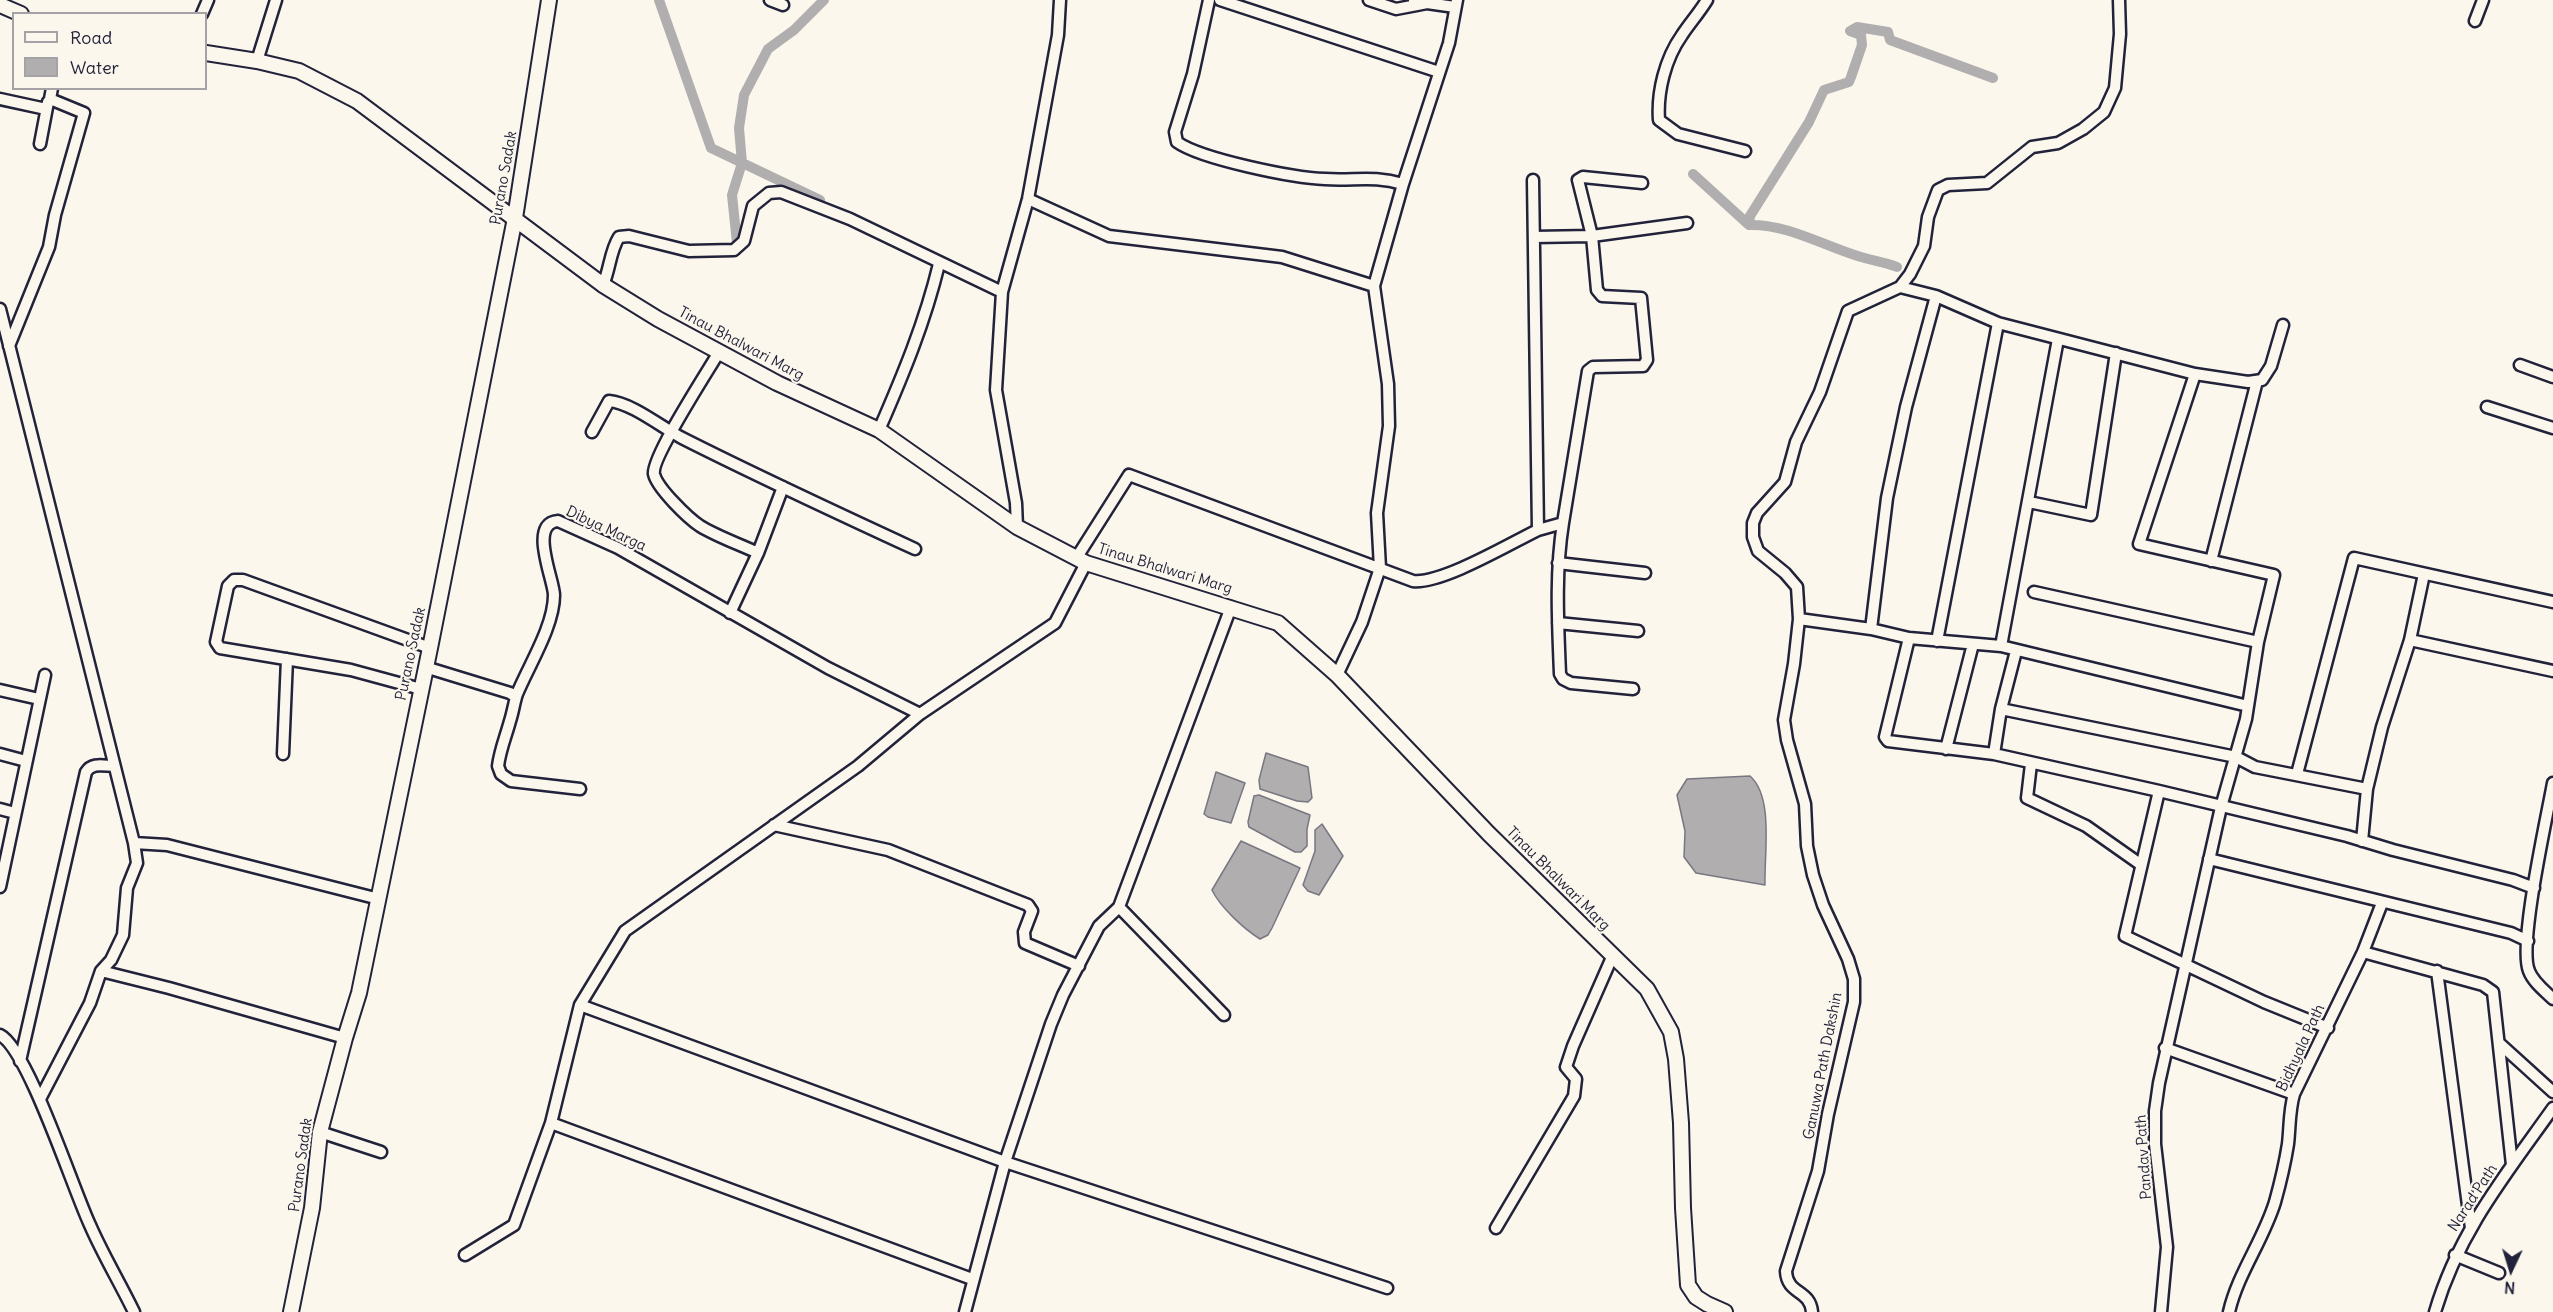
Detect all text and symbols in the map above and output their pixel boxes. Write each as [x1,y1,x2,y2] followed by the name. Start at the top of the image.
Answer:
[12,12,207,90] legend
[70,26,112,49] text: Road
[70,56,119,79] text: Water
[487,130,521,226] street label: Purano Sadak
[675,303,807,385] street label: Tinau Bhalwari Marg
[563,503,649,555] street label: Dibya Marga
[1096,540,1234,598] street label: Tinau Bhalwari Marg
[392,606,430,702] street label: Purano Sadak
[1502,823,1614,935] street label: Tinau Bhalwari Marg
[1800,991,1846,1141] street label: Ganuwa Path Dakshin
[2273,1002,2329,1094] street label: Bidhyala Path
[2132,1114,2156,1200] street label: Pandav Path
[285,1117,317,1213] street label: Purano Sadak
[2445,1161,2501,1235] street label: Narad Path
[2481,1240,2541,1300] north arrow
[2504,1278,2516,1298] text: N

